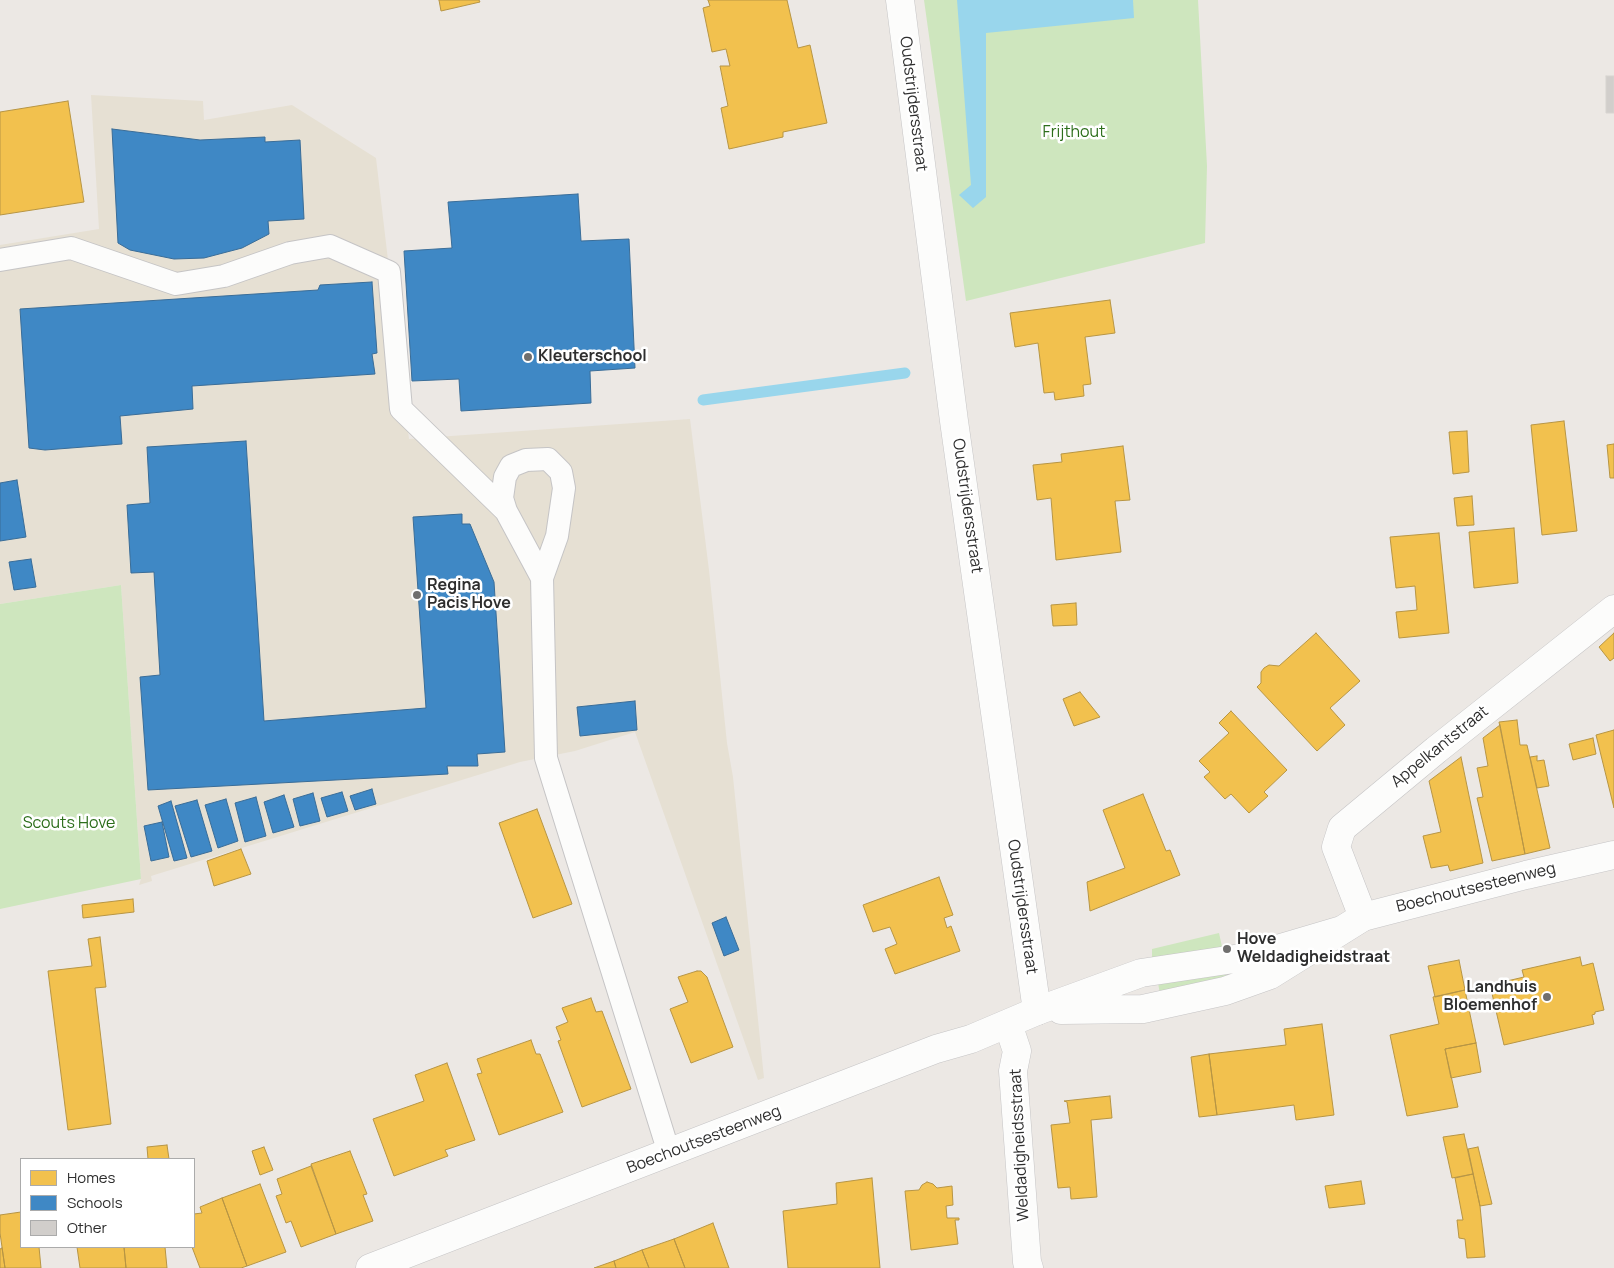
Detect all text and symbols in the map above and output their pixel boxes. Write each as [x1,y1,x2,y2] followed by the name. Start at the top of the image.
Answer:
[895,35,931,173] street label: Oudstrijdersstraat
[1043,123,1105,143] park label: Frijthout
[538,347,647,367] place label: Kleuterschool
[522,351,534,363] marker: Kleuterschool
[948,437,986,575] street label: Oudstrijdersstraat
[427,576,511,614] place label: Regina Pacis Hove
[411,589,423,601] marker: Regina Pacis Hove
[1388,702,1492,792] street label: Appelkantstraat
[23,814,115,834] park label: Scouts Hove
[1003,838,1041,976] street label: Oudstrijdersstraat
[1394,859,1558,917] street label: Boechoutsesteenweg
[1237,930,1390,968] place label: Hove Weldadigheidstraat
[1221,943,1233,955] marker: Hove Weldadigheidstraat
[1444,978,1537,1016] place label: Landhuis Bloemenhof
[1541,991,1553,1003] marker: Landhuis Bloemenhof
[1006,1068,1034,1222] street label: Weldadigheidsstraat
[624,1102,784,1178] street label: Boechoutsesteenweg
[20,1158,195,1248] legend
[67,1167,115,1188] text: Homes
[67,1192,123,1213] text: Schools
[67,1217,107,1238] text: Other

